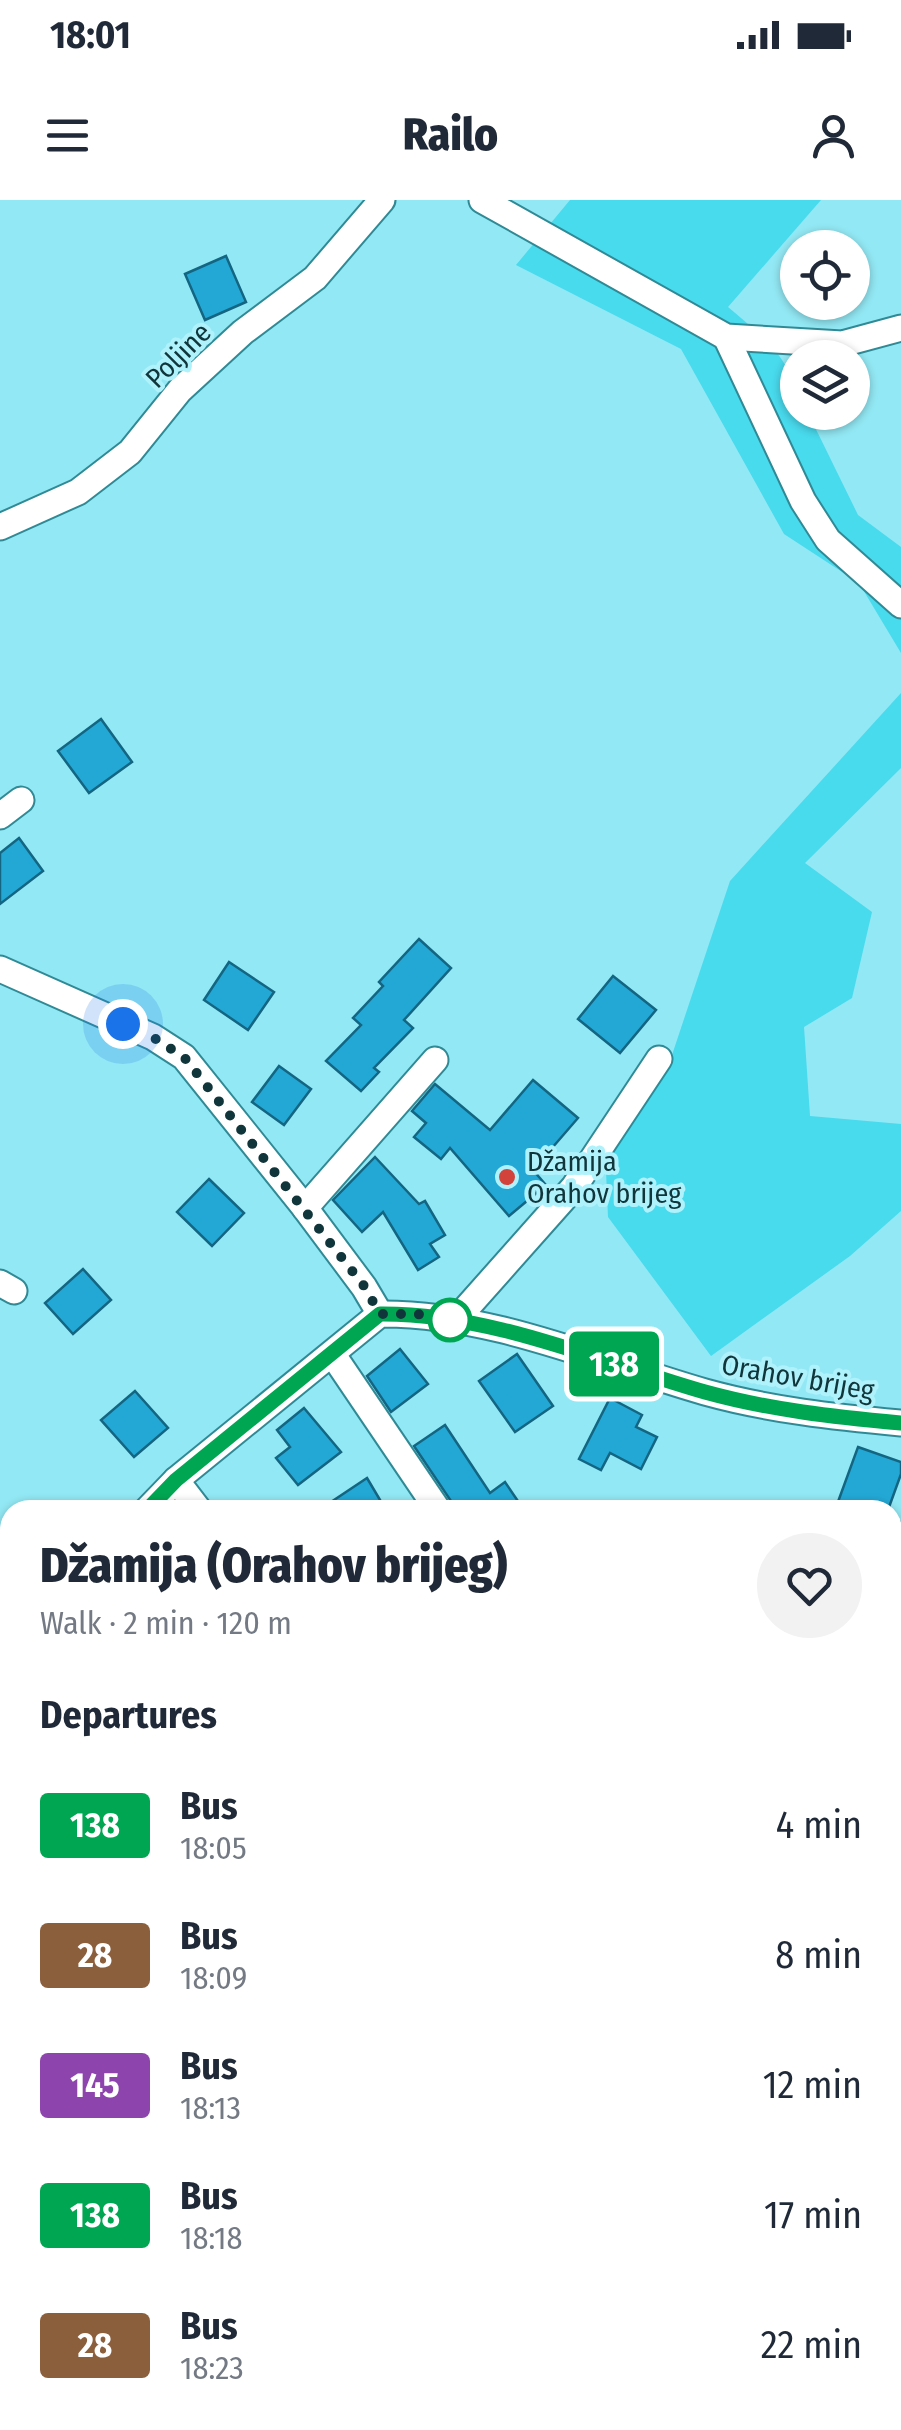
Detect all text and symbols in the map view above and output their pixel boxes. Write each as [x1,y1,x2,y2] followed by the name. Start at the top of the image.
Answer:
[50,12,131,58] text: 18:01
[40,108,95,163] icon: menu
[403,108,498,162] text: Railo
[806,108,861,163] icon: person
[780,230,870,430] map controls
[780,230,870,320] button: locate
[139,316,218,395] street label: Poljine
[780,340,870,430] button: layers
[98,999,148,1049] your location
[527,1145,682,1210] place label: Džamija Orahov brijeg
[496,1166,518,1188] marker: Džamija Orahov brijeg
[429,1299,471,1341] unlabelled marker
[556,1332,672,1396] line badge: 138
[589,1343,639,1385] text: 138
[719,1348,878,1407] street label: Orahov brijeg
[757,1533,862,1638] button: heart
[40,1537,507,1595] text: Džamija (Orahov brijeg)
[40,1604,292,1642] text: Walk · 2 min · 120 m
[40,1692,217,1738] text: Departures
[180,1783,238,1829] text: Bus
[776,1802,862,1848] text: 4 min
[70,1804,120,1846] text: 138
[180,1829,247,1867] text: 18:05
[180,1913,238,1959] text: Bus
[775,1932,862,1978] text: 8 min
[78,1934,112,1976] text: 28
[180,1959,247,1997] text: 18:09
[180,2043,238,2089] text: Bus
[763,2062,862,2108] text: 12 min
[70,2064,120,2106] text: 145
[180,2089,241,2127] text: 18:13
[180,2173,238,2219] text: Bus
[764,2192,862,2238] text: 17 min
[70,2194,120,2236] text: 138
[180,2219,242,2257] text: 18:18
[180,2303,238,2349] text: Bus
[761,2322,862,2368] text: 22 min
[78,2324,112,2366] text: 28
[180,2349,244,2387] text: 18:23

